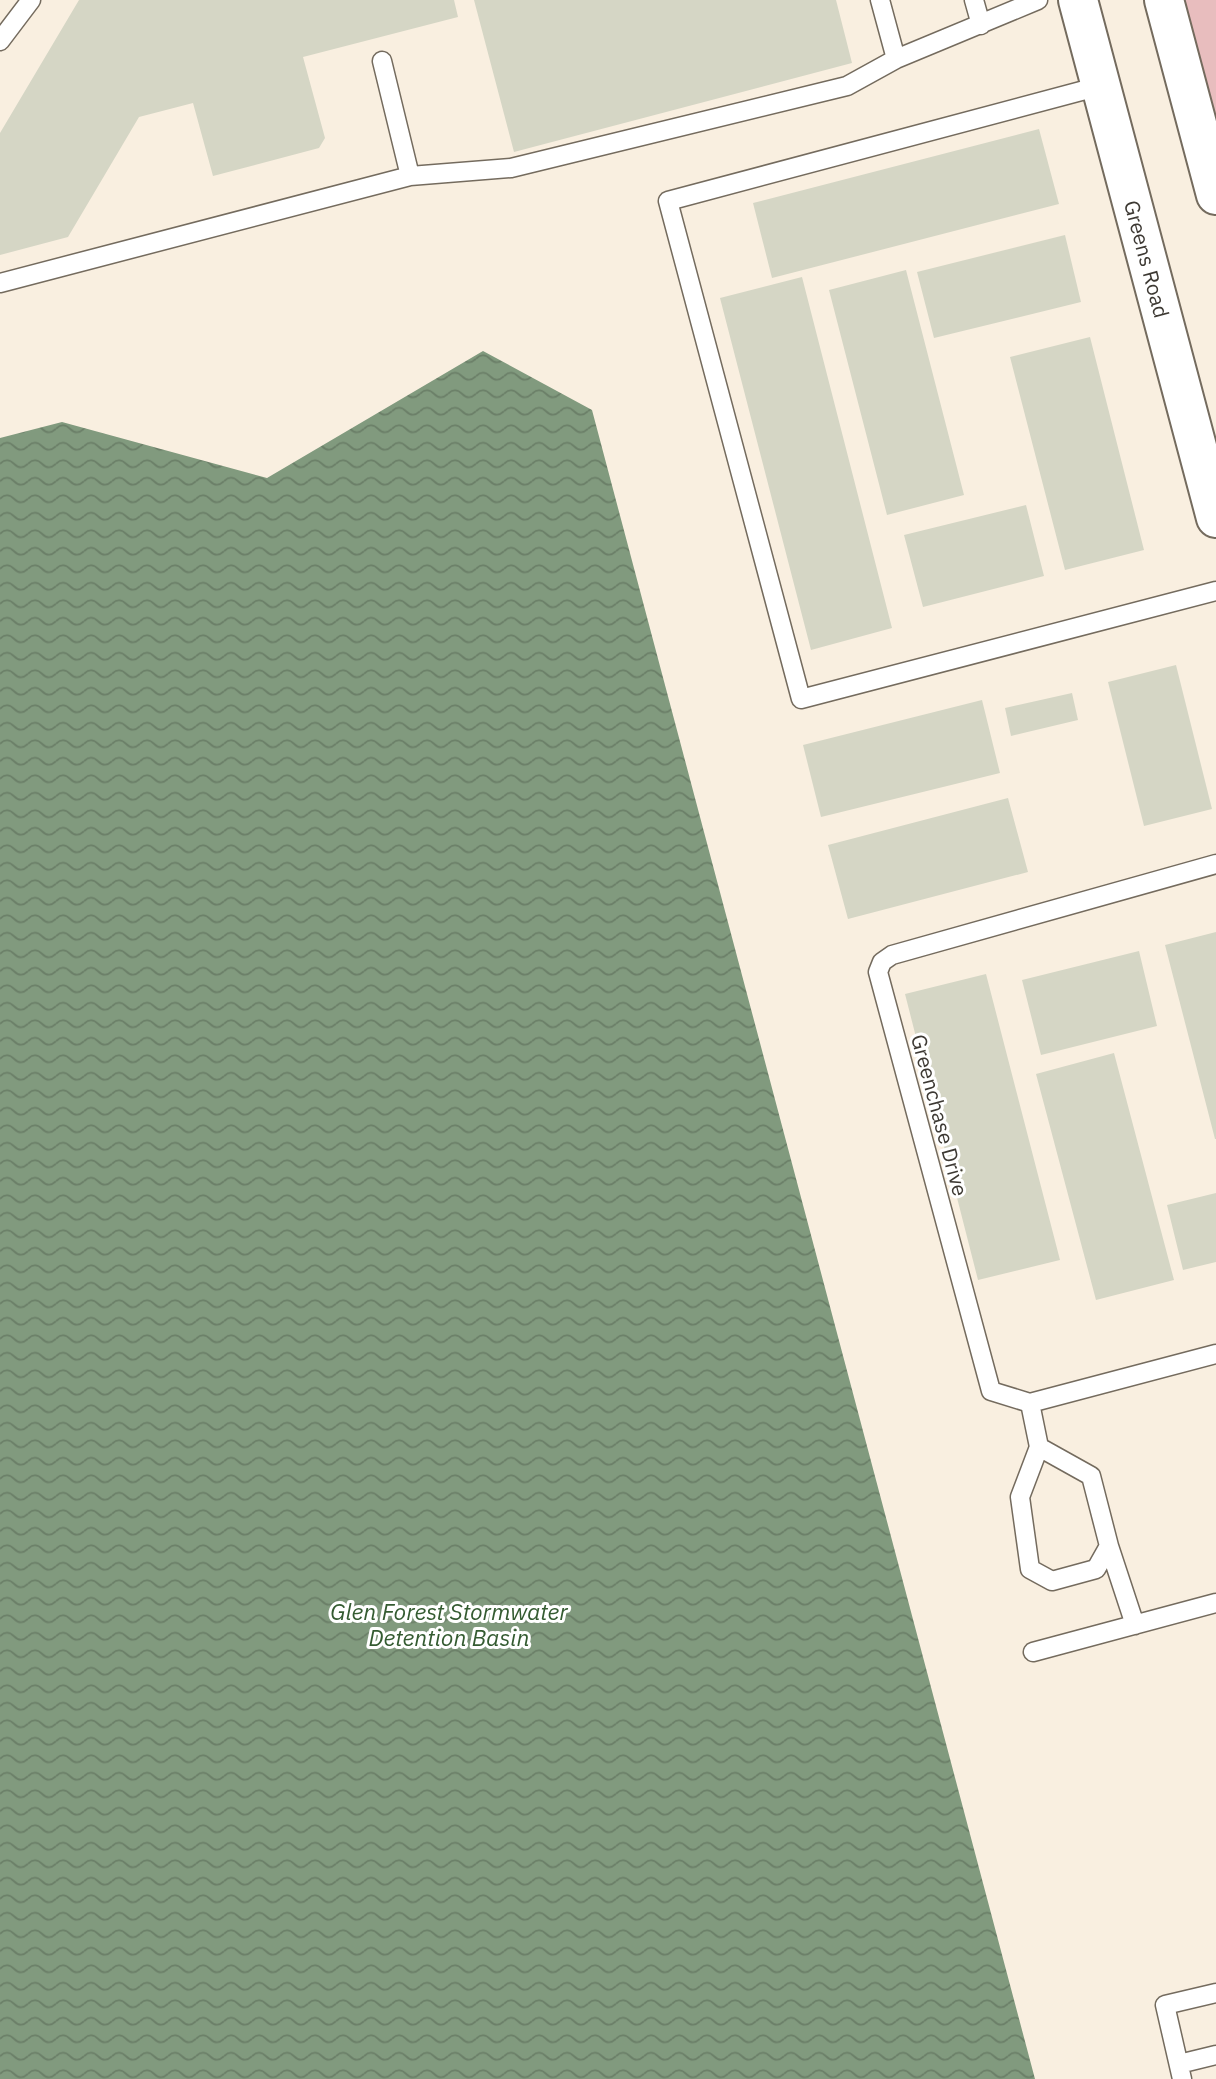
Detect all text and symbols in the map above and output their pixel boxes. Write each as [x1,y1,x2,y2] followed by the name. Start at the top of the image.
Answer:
[1118,197,1176,321] street label: Greens Road
[905,1031,975,1199] street label: Greenchase Drive
[330,1596,568,1652] water label: Glen Forest Stormwater Detention Basin

